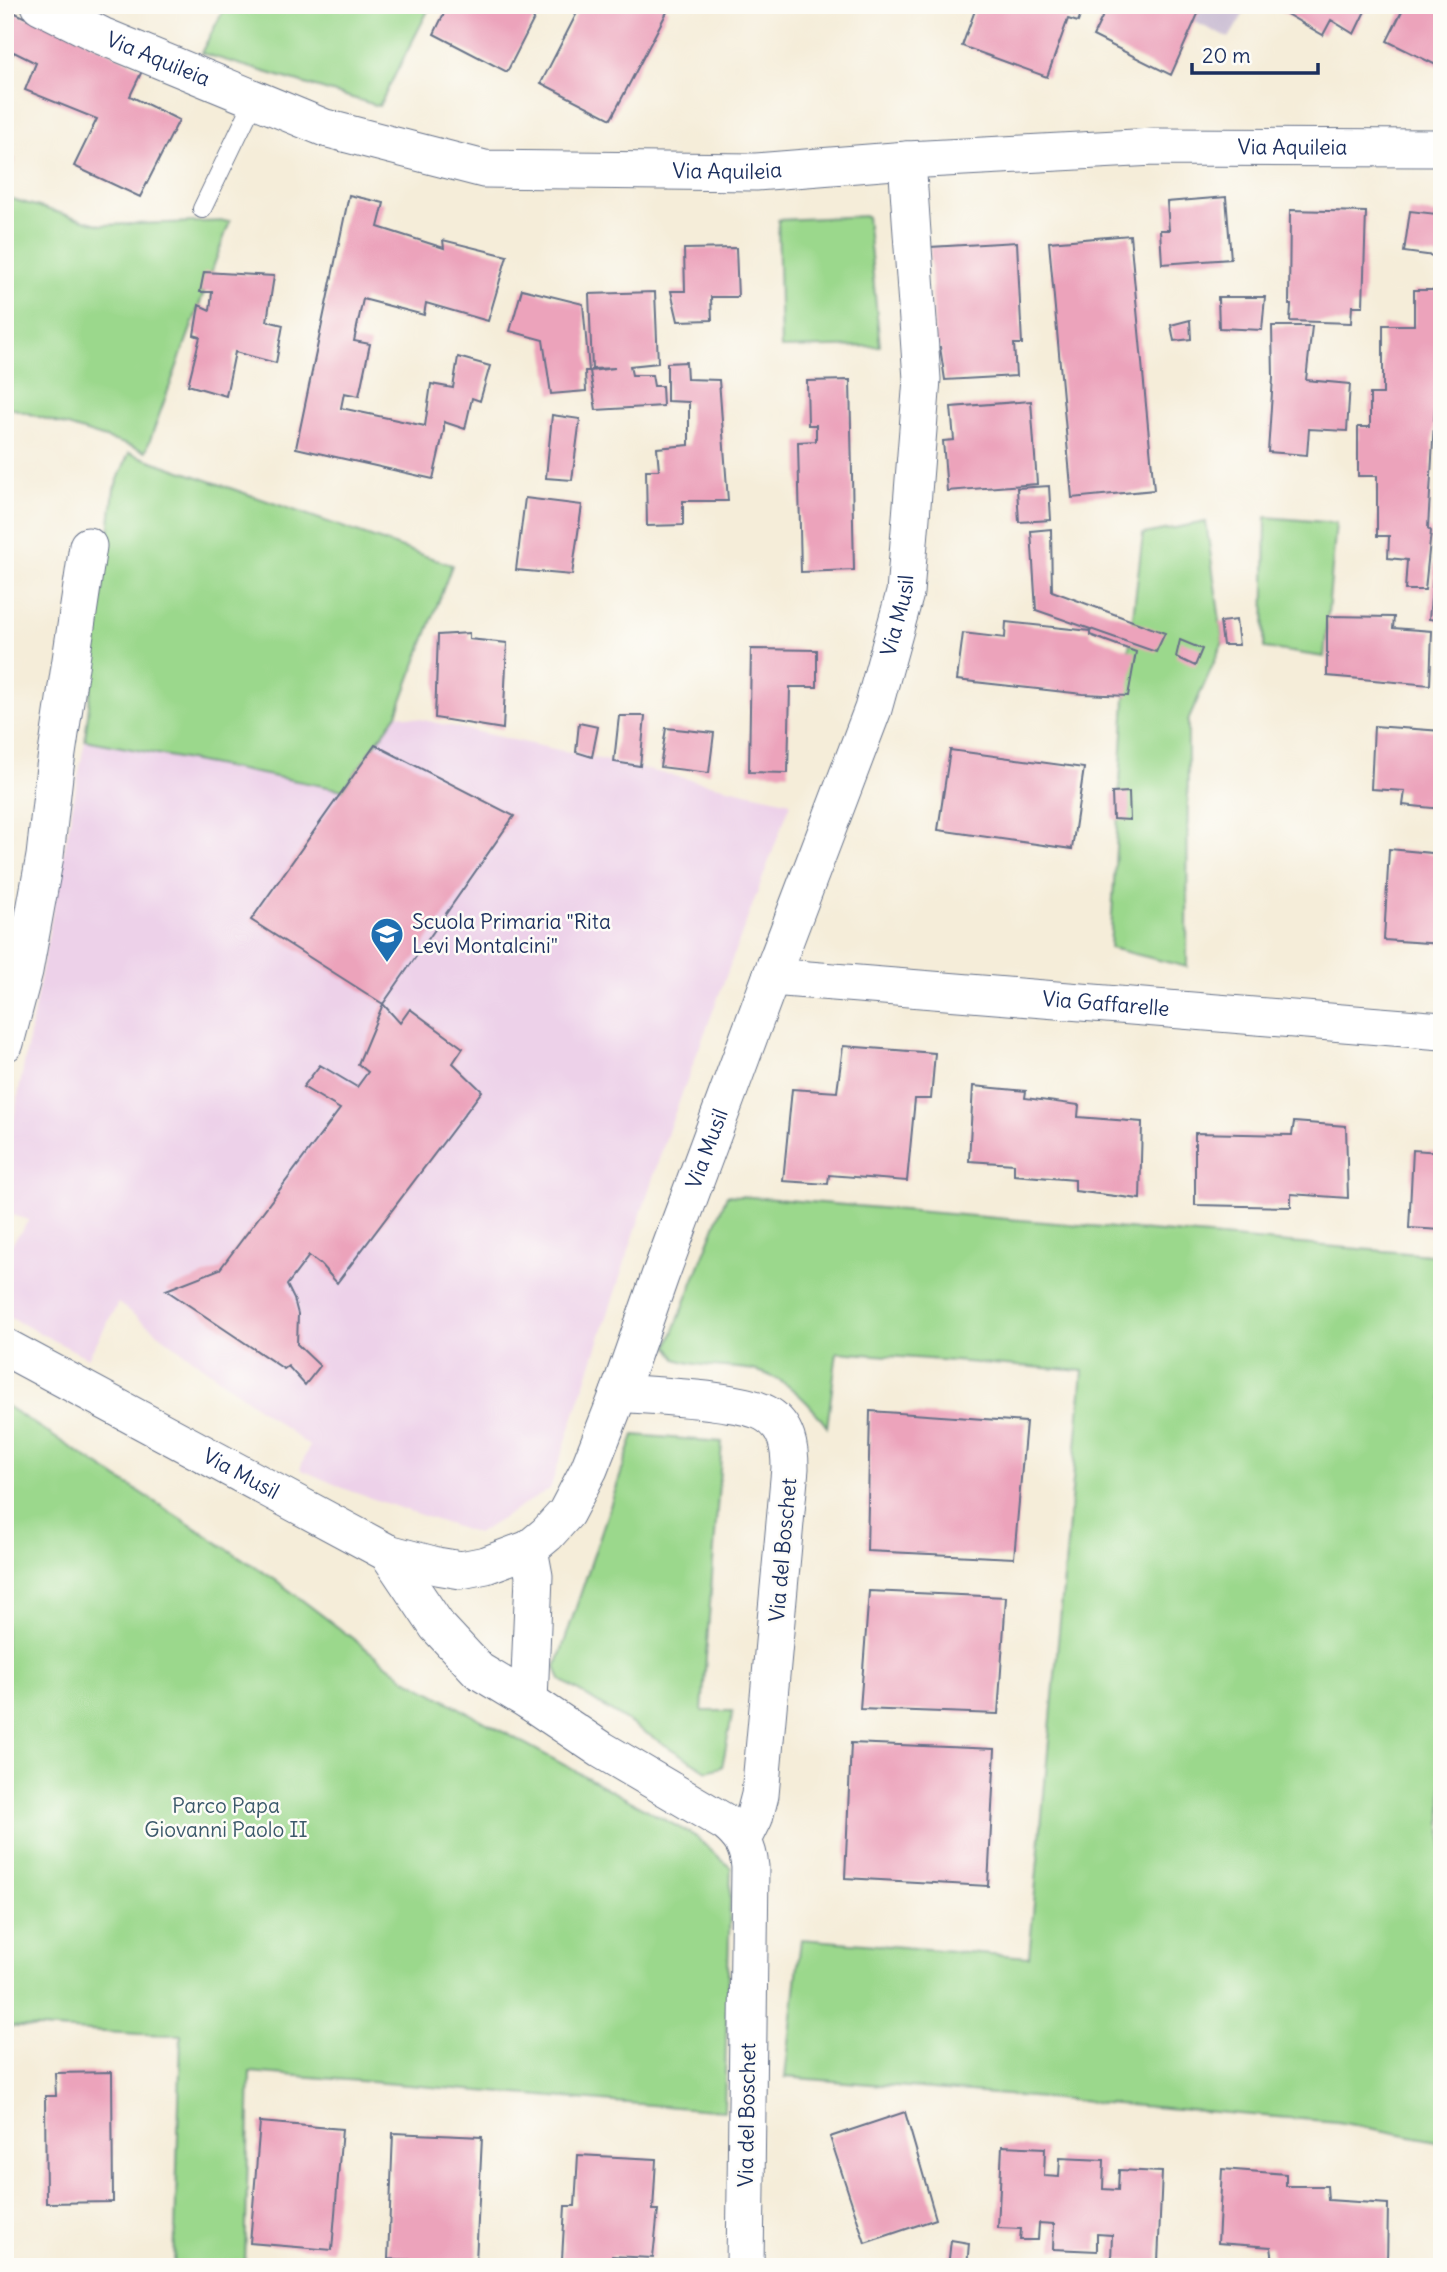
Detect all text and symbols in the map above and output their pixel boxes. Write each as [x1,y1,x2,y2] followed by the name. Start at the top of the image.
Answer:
[102,25,214,92] street label: Via Aquileia
[1192,32,1318,76] scale bar
[1202,42,1251,69] text: 20 m
[1238,133,1347,161] street label: Via Aquileia
[672,156,783,185] street label: Via Aquileia
[874,574,919,659] street label: Via Musil
[412,908,611,959] place label: Scuola Primaria "Rita Levi Montalcini"
[368,915,406,964] school or university icon: Scuola Primaria "Rita Levi Montalcini"
[1041,985,1171,1022] street label: Via Gaffarelle
[680,1105,734,1192] street label: Via Musil
[198,1442,284,1505] street label: Via Musil
[763,1477,802,1623] street label: Via del Boschet
[144,1792,308,1843] park label: Parco Papa Giovanni Paolo II
[732,2043,761,2187] street label: Via del Boschet

